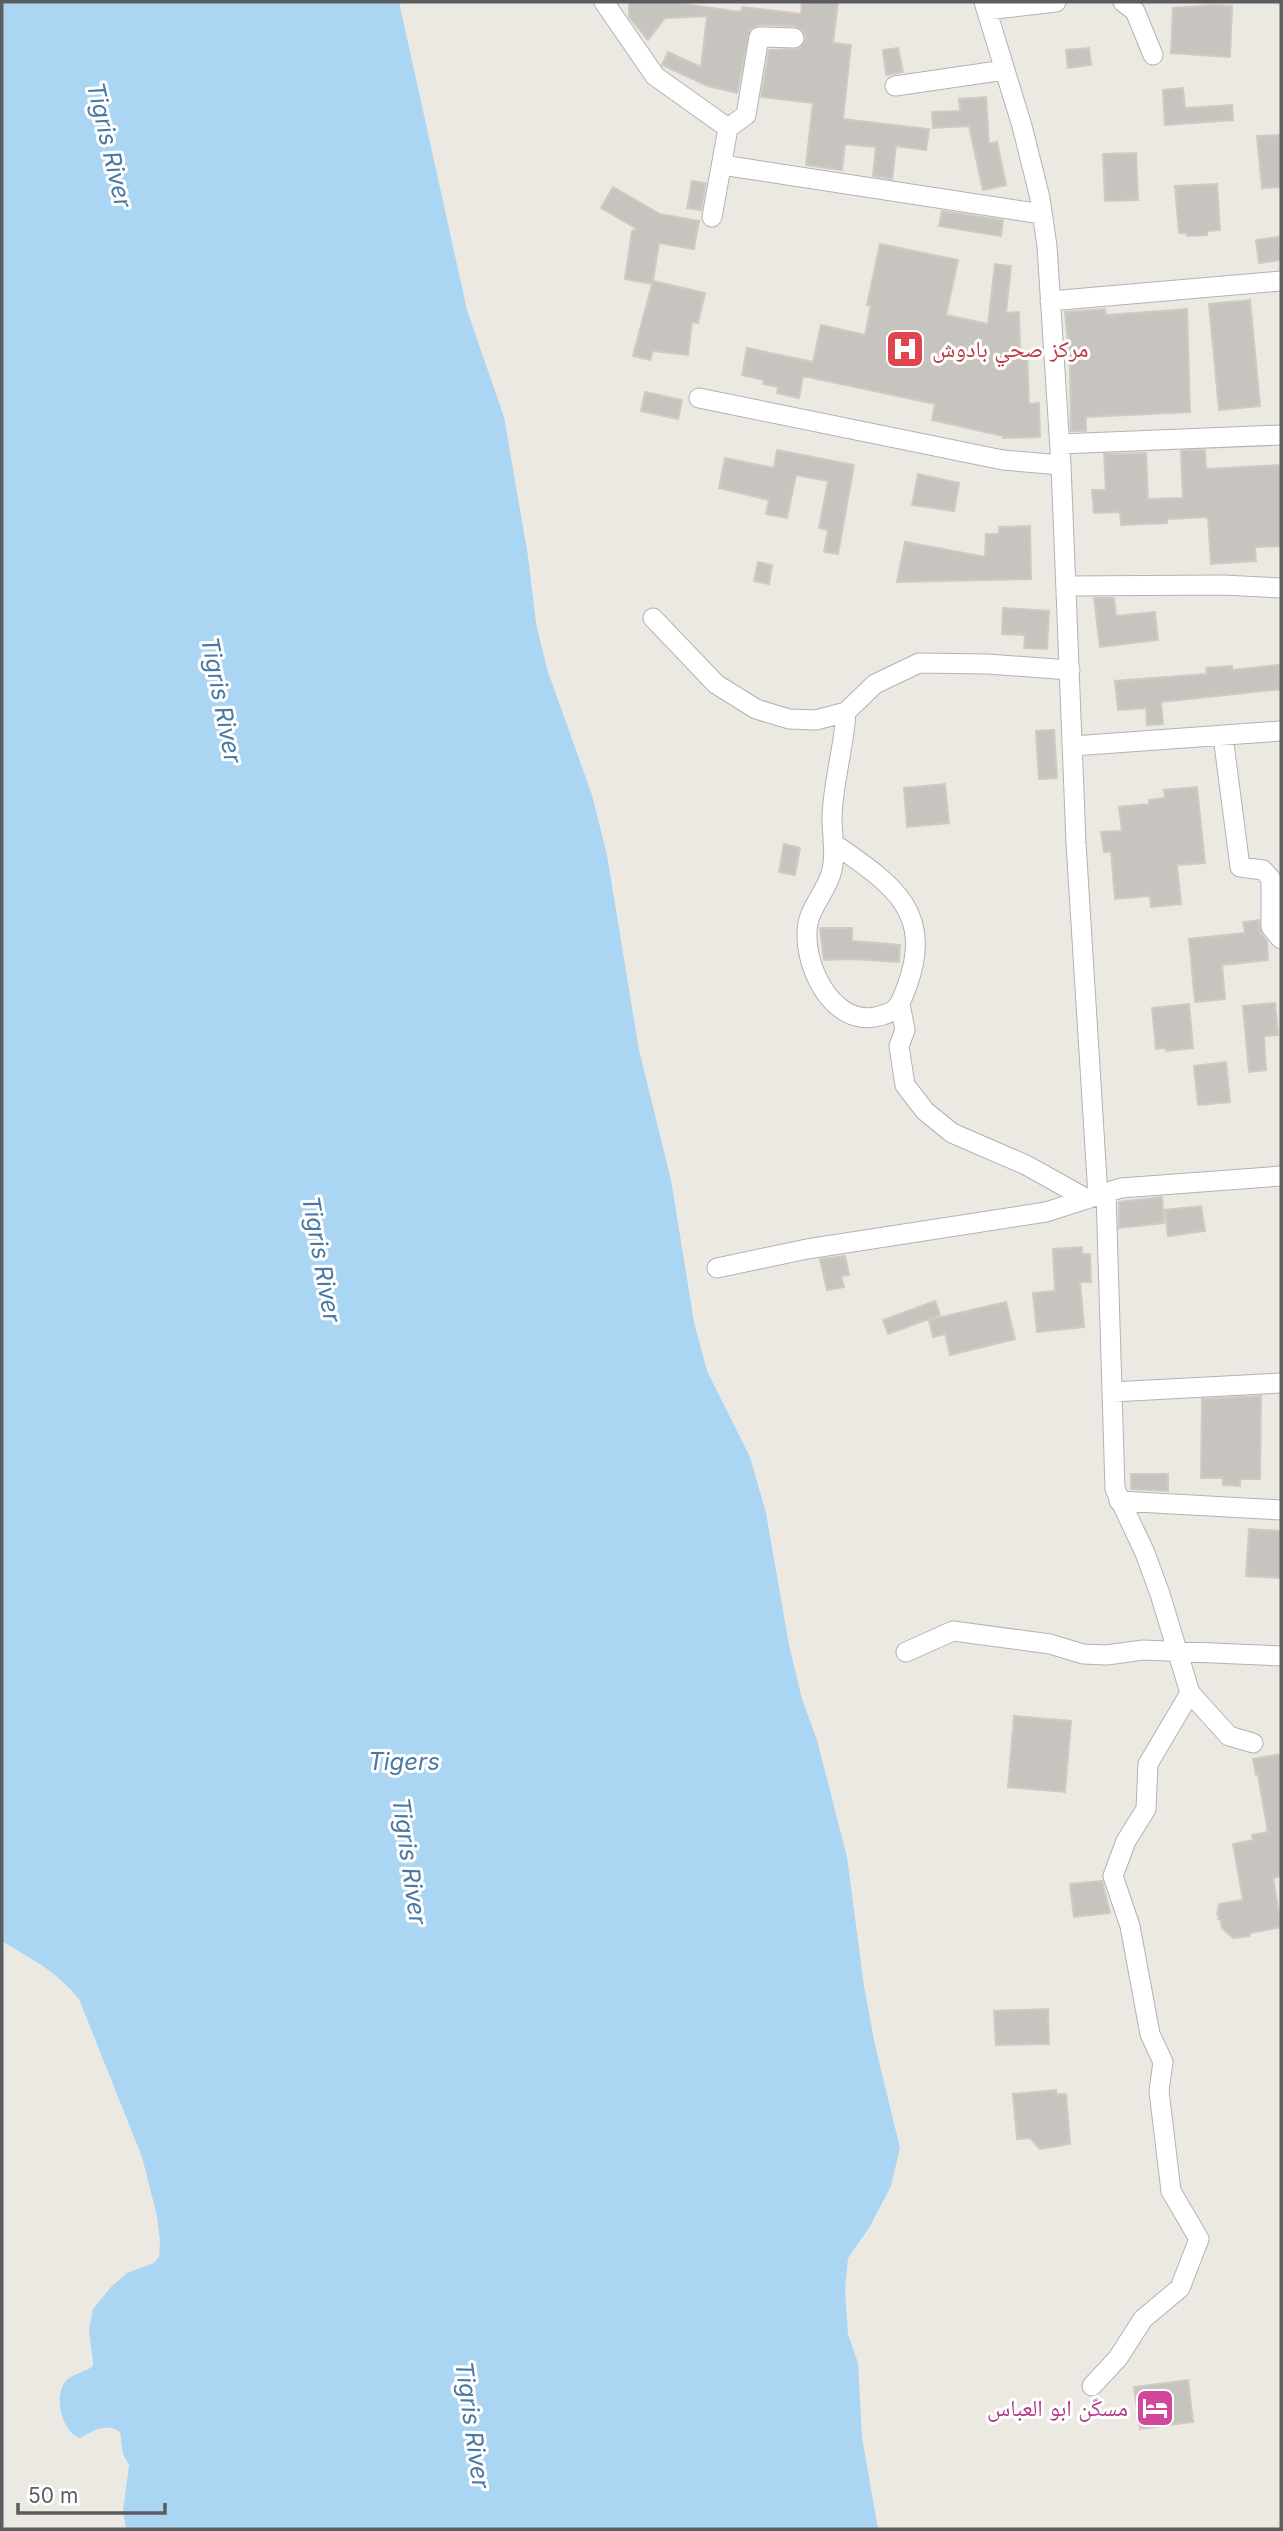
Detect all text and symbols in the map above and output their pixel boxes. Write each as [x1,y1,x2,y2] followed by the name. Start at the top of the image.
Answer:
[81,79,138,211] water label: Tigris River
[884,328,926,370] hospital icon: مركز صحي بادوش
[932,335,1088,368] place label: مركز صحي بادوش
[195,634,248,766] water label: Tigris River
[296,1193,347,1325] water label: Tigris River
[368,1747,440,1776] water label: Tigers
[386,1796,433,1927] water label: Tigris River
[449,2360,496,2491] water label: Tigris River
[1134,2387,1176,2429] hotel icon: مسكّن ابو العباس
[987,2394,1128,2422] place label: مسكّن ابو العباس
[18,2472,164,2516] scale bar
[28,2483,78,2508] text: 50 m

